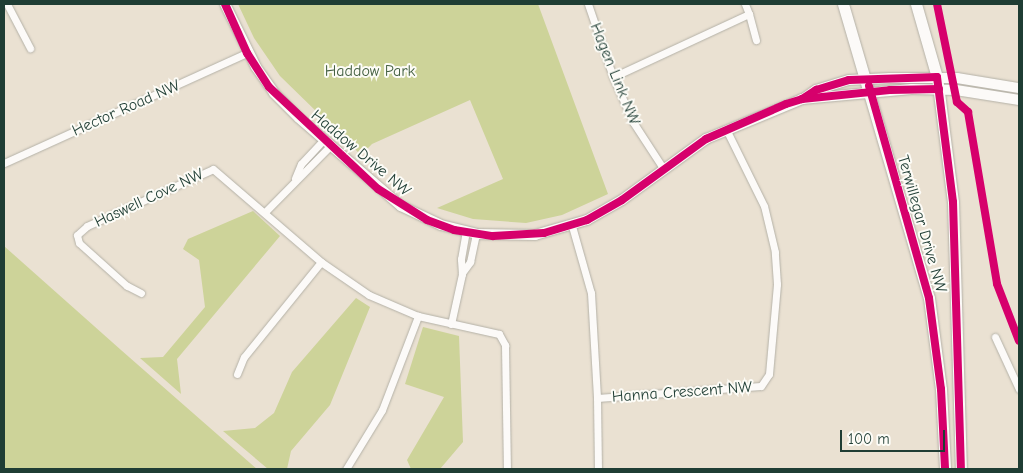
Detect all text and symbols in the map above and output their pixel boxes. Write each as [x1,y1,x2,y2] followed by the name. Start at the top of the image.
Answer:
[586,20,644,128] street label: Hagen Link NW
[325,61,415,81] park label: Haddow Park
[69,76,183,140] street label: Hector Road NW
[307,106,415,200] street label: Haddow Drive NW
[893,153,951,295] street label: Terwillegar Drive NW
[91,164,207,232] street label: Haswell Cove NW
[611,378,753,406] street label: Hanna Crescent NW
[843,420,948,452] scale bar
[848,430,890,448] text: 100 m

